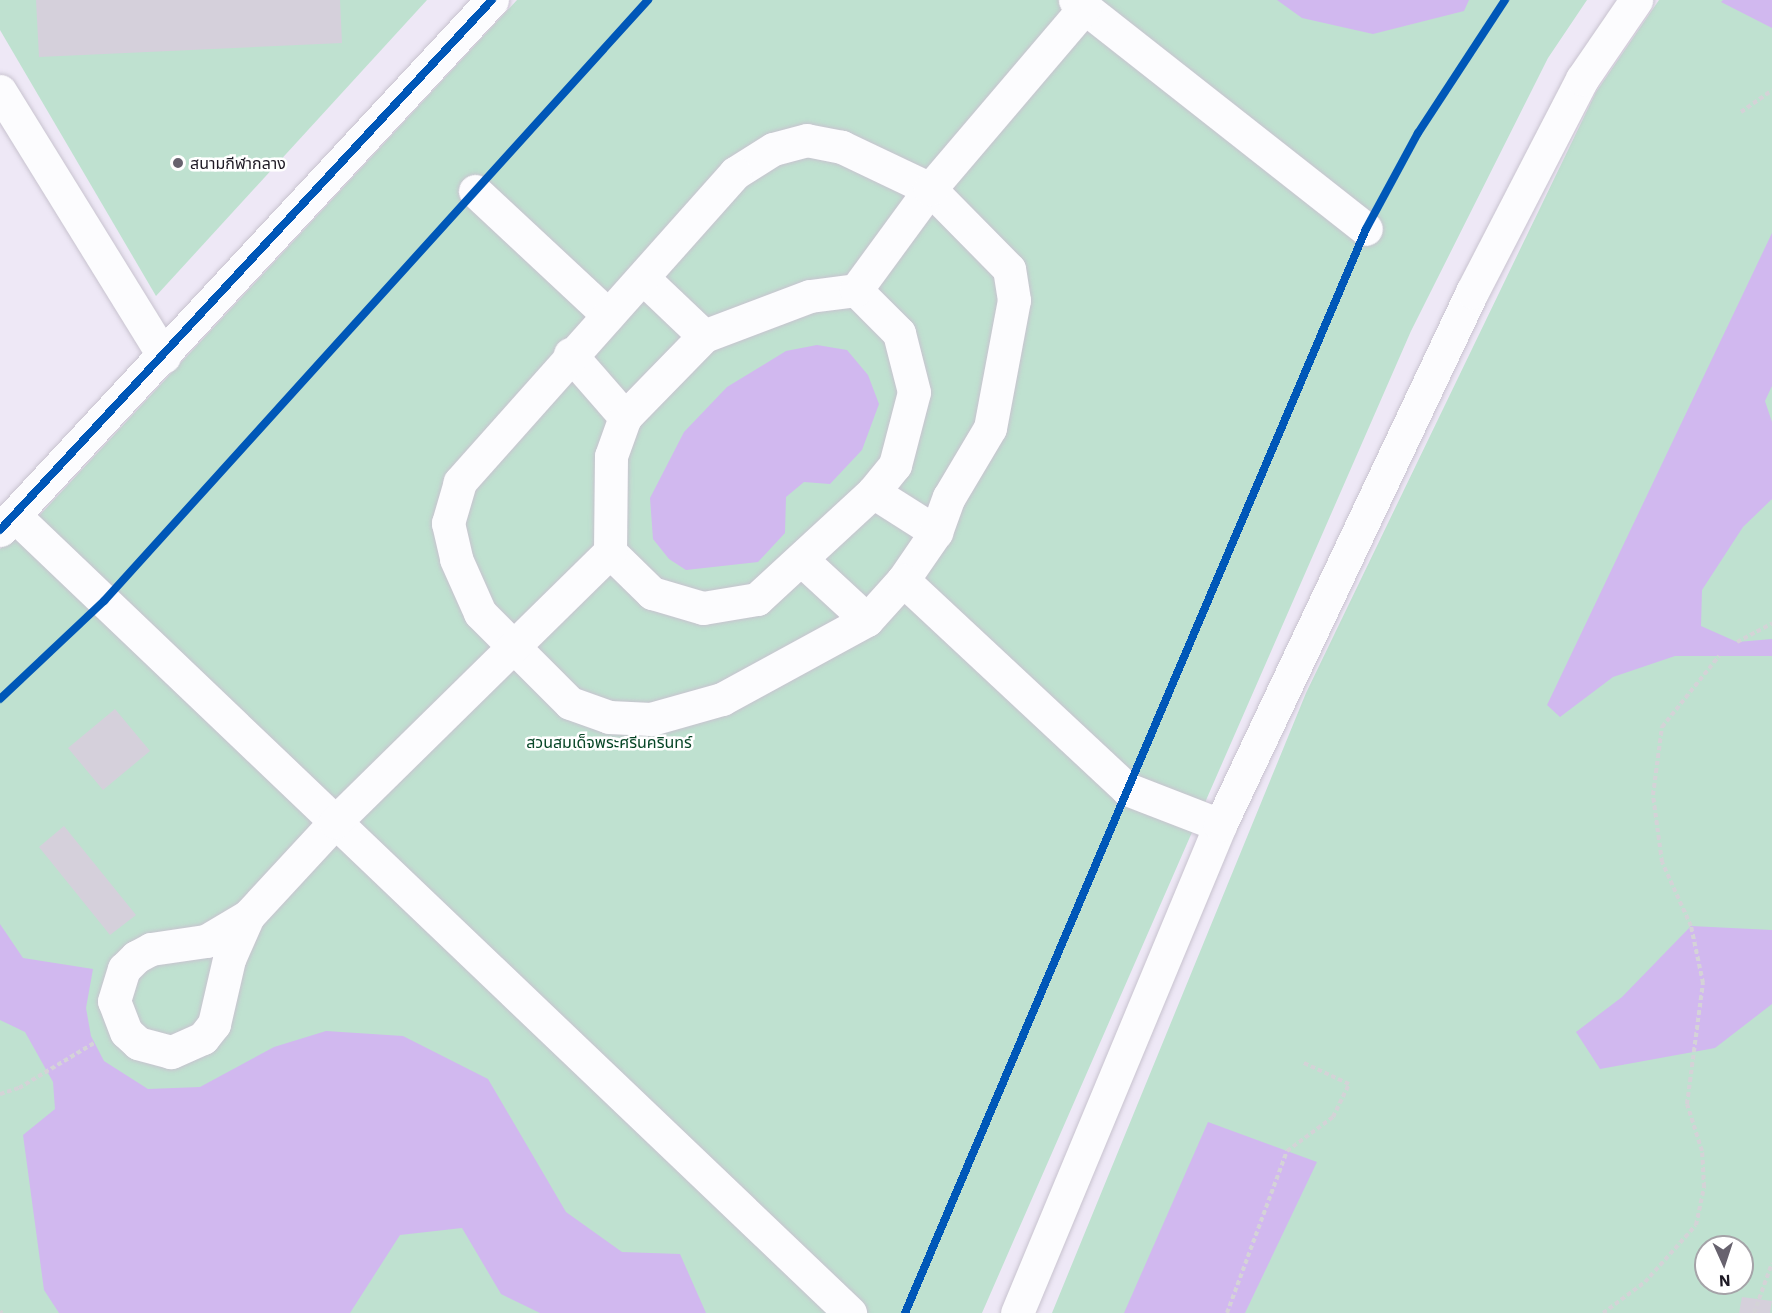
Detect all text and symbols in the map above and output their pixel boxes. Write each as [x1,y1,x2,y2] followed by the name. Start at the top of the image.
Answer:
[190,153,286,173] place label: สนามกีฬากลาง
[171,156,185,170] marker: สนามกีฬากลาง
[526,732,692,752] park label: สวนสมเด็จพระศรีนครินทร์
[1694,1235,1754,1295] north arrow
[1719,1271,1731,1291] text: N

